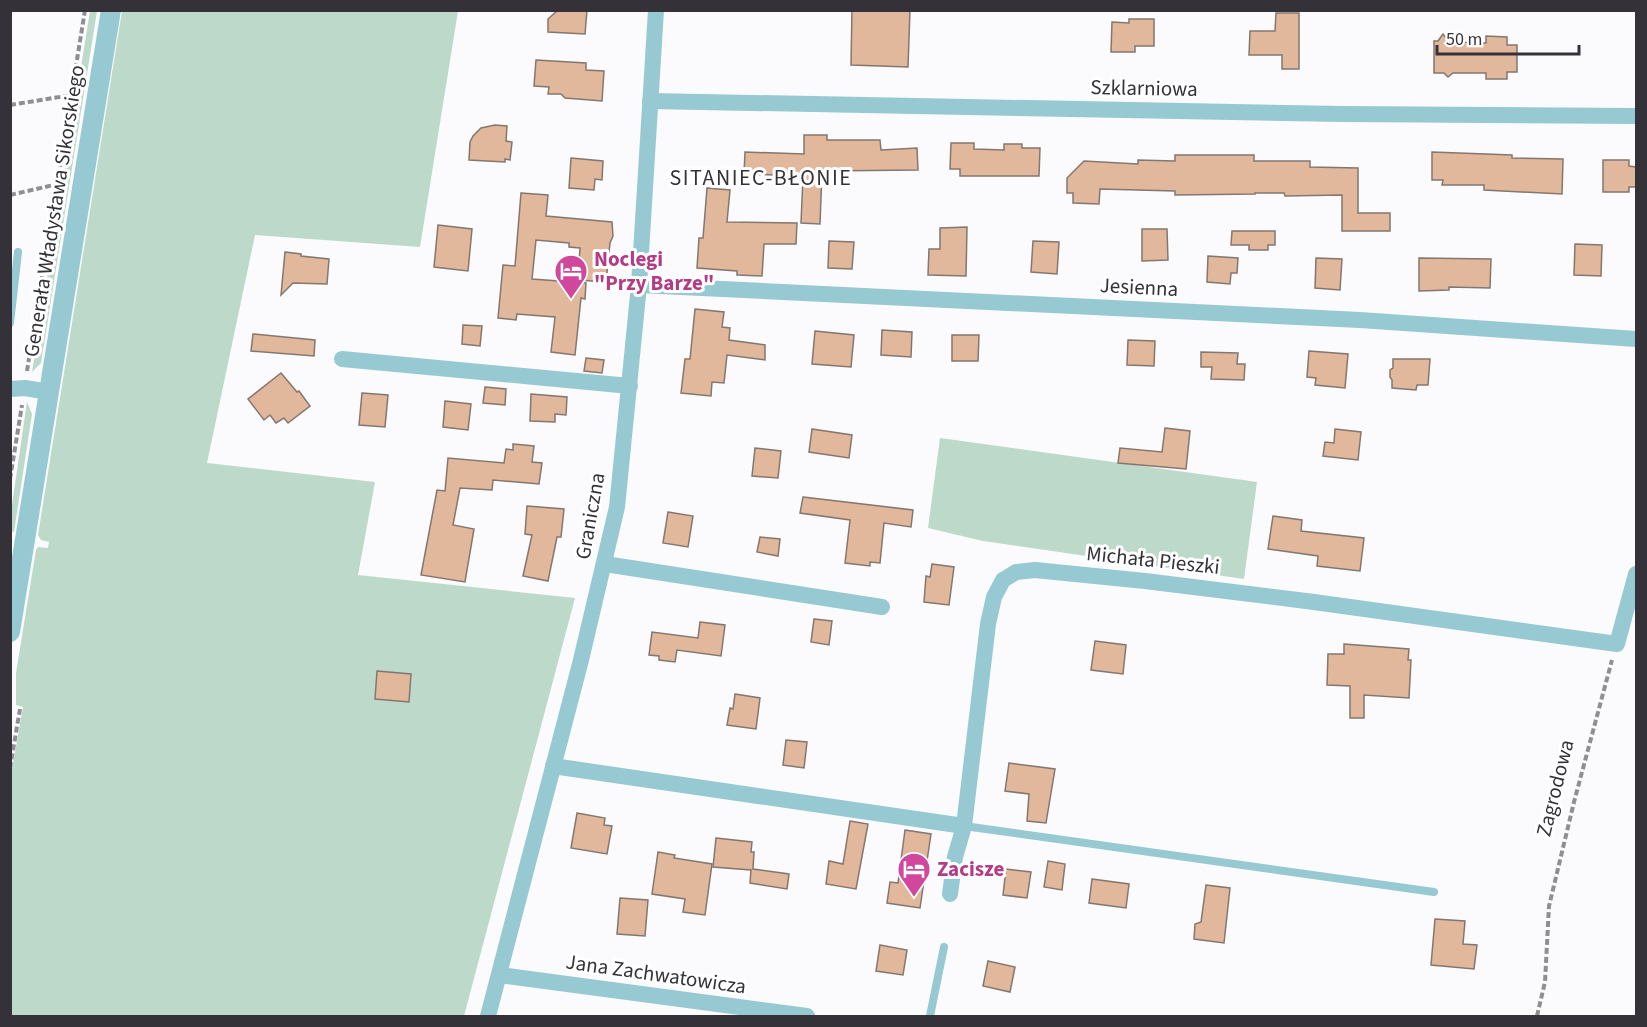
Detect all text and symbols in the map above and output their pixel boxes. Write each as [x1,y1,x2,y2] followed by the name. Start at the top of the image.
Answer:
[1437,18,1580,56] scale bar
[1446,27,1482,52] text: 50 m
[16,63,92,359] street label: Generała Władysława Sikorskiego
[1090,72,1198,104] street label: Szklarniowa
[670,162,852,194] district label: SITANIEC-BŁONIE
[594,244,714,298] place label: Noclegi "Przy Barze"
[553,253,589,300] hotel icon: Noclegi "Przy Barze"
[1099,270,1179,304] street label: Jesienna
[568,470,612,562] street label: Graniczna
[1085,538,1221,582] street label: Michała Pieszki
[1528,736,1582,840] street label: Zagrodowa
[896,851,932,898] hotel icon: Zacisze
[937,854,1005,884] place label: Zacisze
[564,947,748,1001] street label: Jana Zachwatowicza

